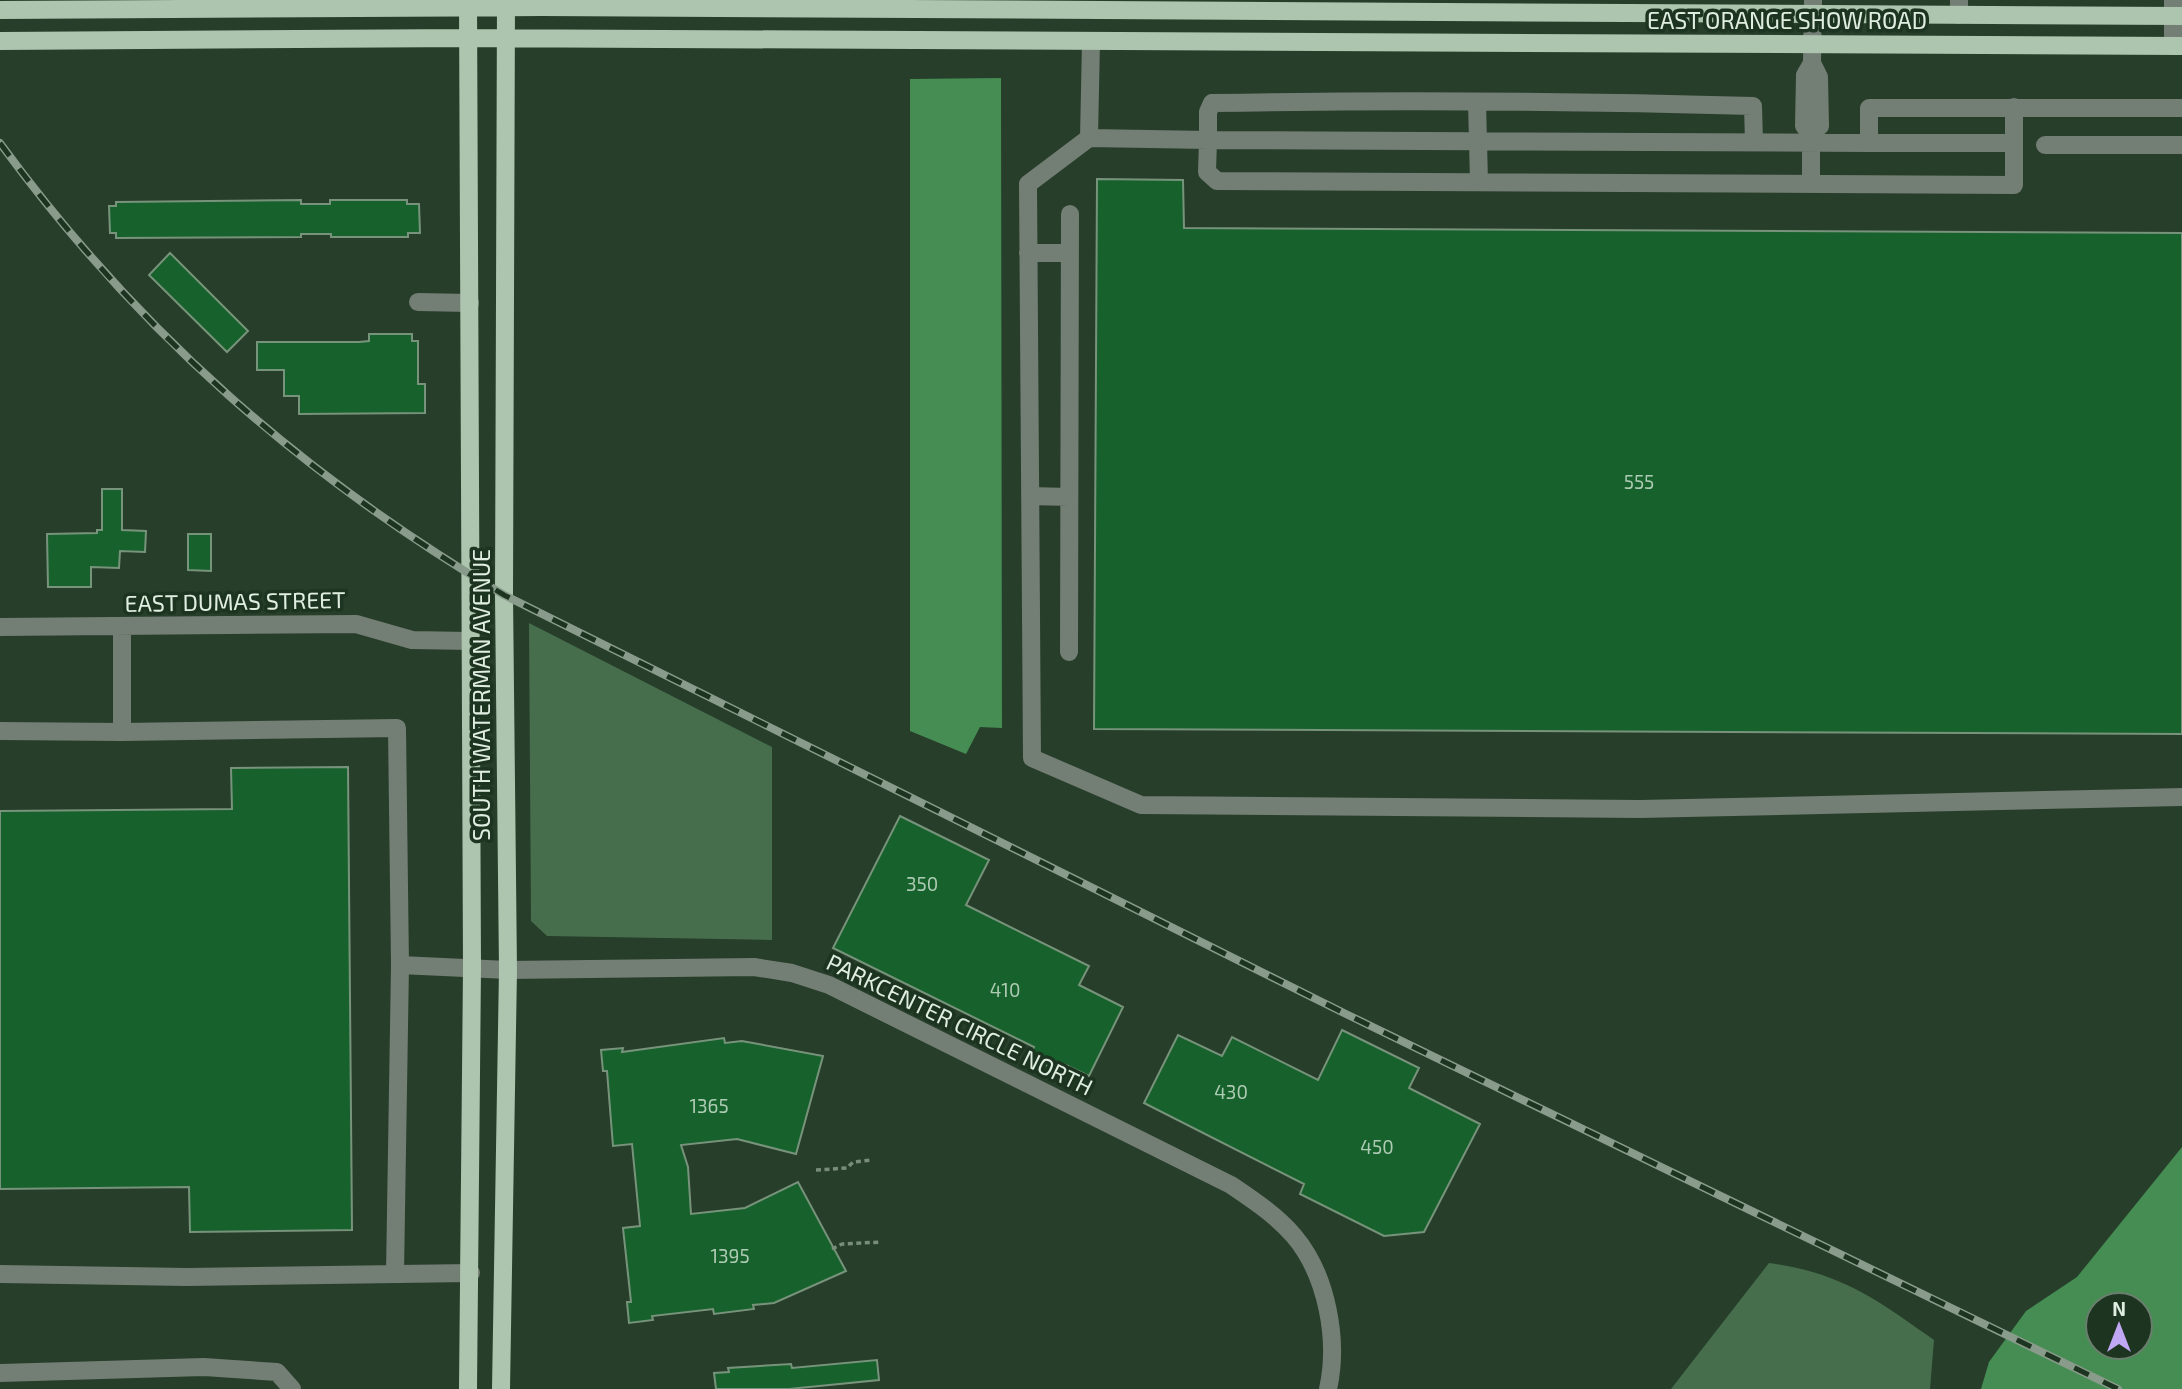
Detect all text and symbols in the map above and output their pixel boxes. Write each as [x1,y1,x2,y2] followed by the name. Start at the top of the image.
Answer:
[1647,6,1927,34] street label: EAST ORANGE SHOW ROAD
[1624,470,1654,493] house number: 555
[467,549,495,841] street label: SOUTH WATERMAN AVENUE
[124,585,346,617] street label: EAST DUMAS STREET
[906,872,938,895] house number: 350
[822,947,1098,1101] street label: PARKCENTER CIRCLE NORTH
[990,978,1020,1001] house number: 410
[1214,1080,1248,1103] house number: 430
[689,1094,729,1117] house number: 1365
[1360,1135,1394,1158] house number: 450
[710,1244,750,1267] house number: 1395
[2084,1291,2154,1361] north arrow
[2112,1297,2126,1320] text: N

